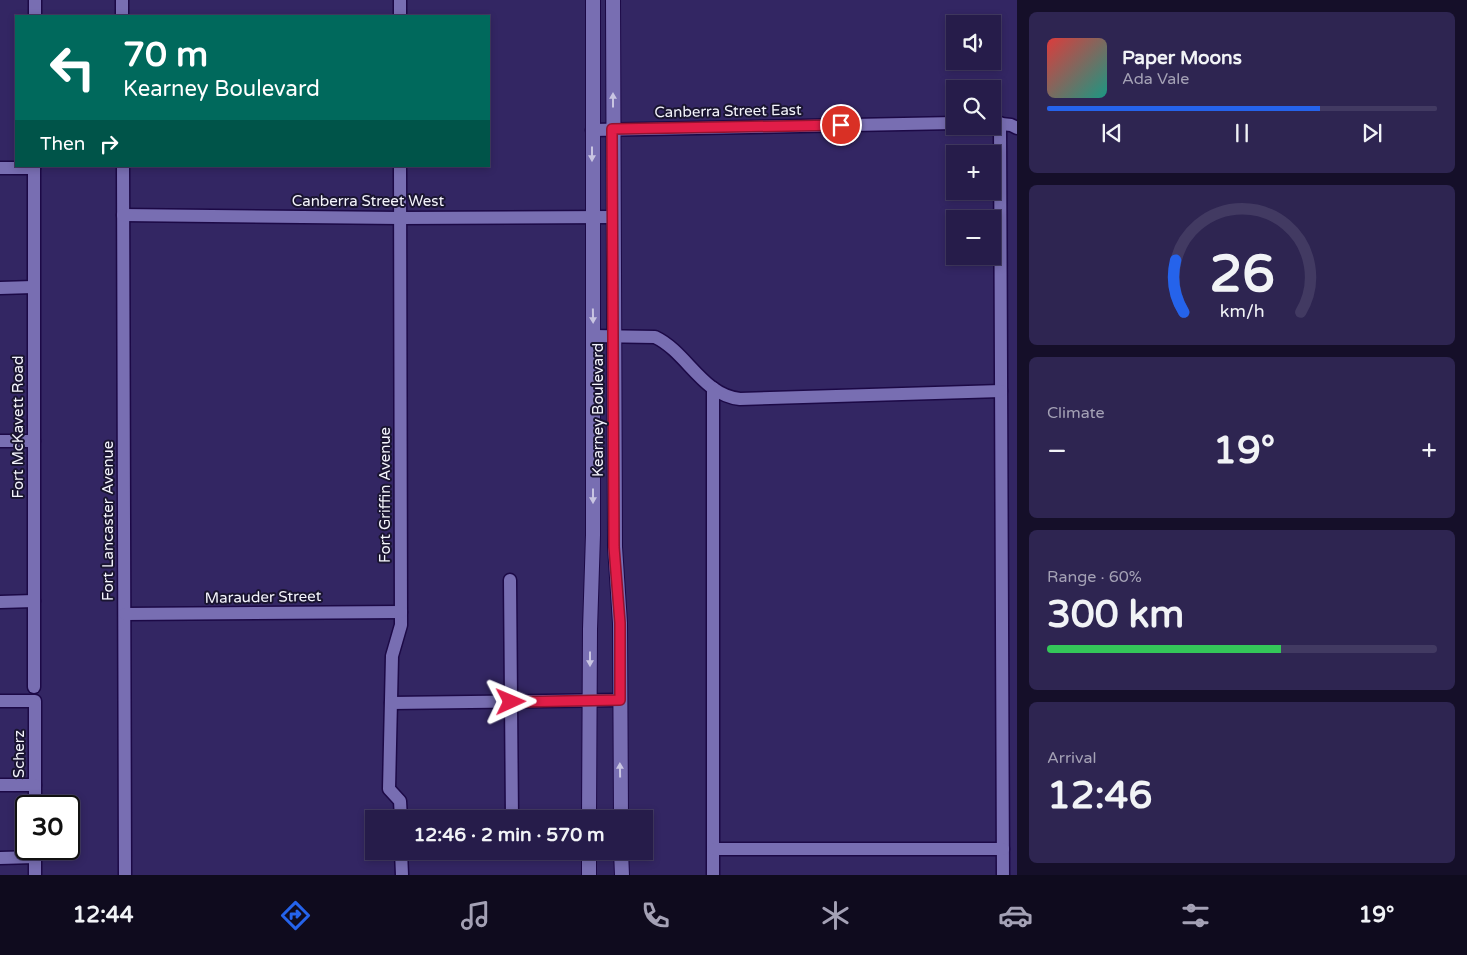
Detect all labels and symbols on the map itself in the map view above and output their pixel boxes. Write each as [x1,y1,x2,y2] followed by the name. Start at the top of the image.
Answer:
[609,92,617,108] one-way arrow
[654,101,802,121] street label: Canberra Street East
[820,104,862,146] pin
[588,146,596,162] one-way arrow
[292,192,444,210] street label: Canberra Street West
[589,308,597,324] one-way arrow
[589,343,607,477] street label: Kearney Boulevard
[9,355,27,499] street label: Fort McKavett Road
[376,427,394,563] street label: Fort Griffin Avenue
[99,441,117,601] street label: Fort Lancaster Avenue
[589,488,597,504] one-way arrow
[205,587,322,607] street label: Marauder Street
[586,651,594,667] one-way arrow
[484,675,536,727] position arrow
[10,730,28,778] street label: Scherz
[616,762,624,778] one-way arrow
[15,795,80,860] speed limit sign: 30

